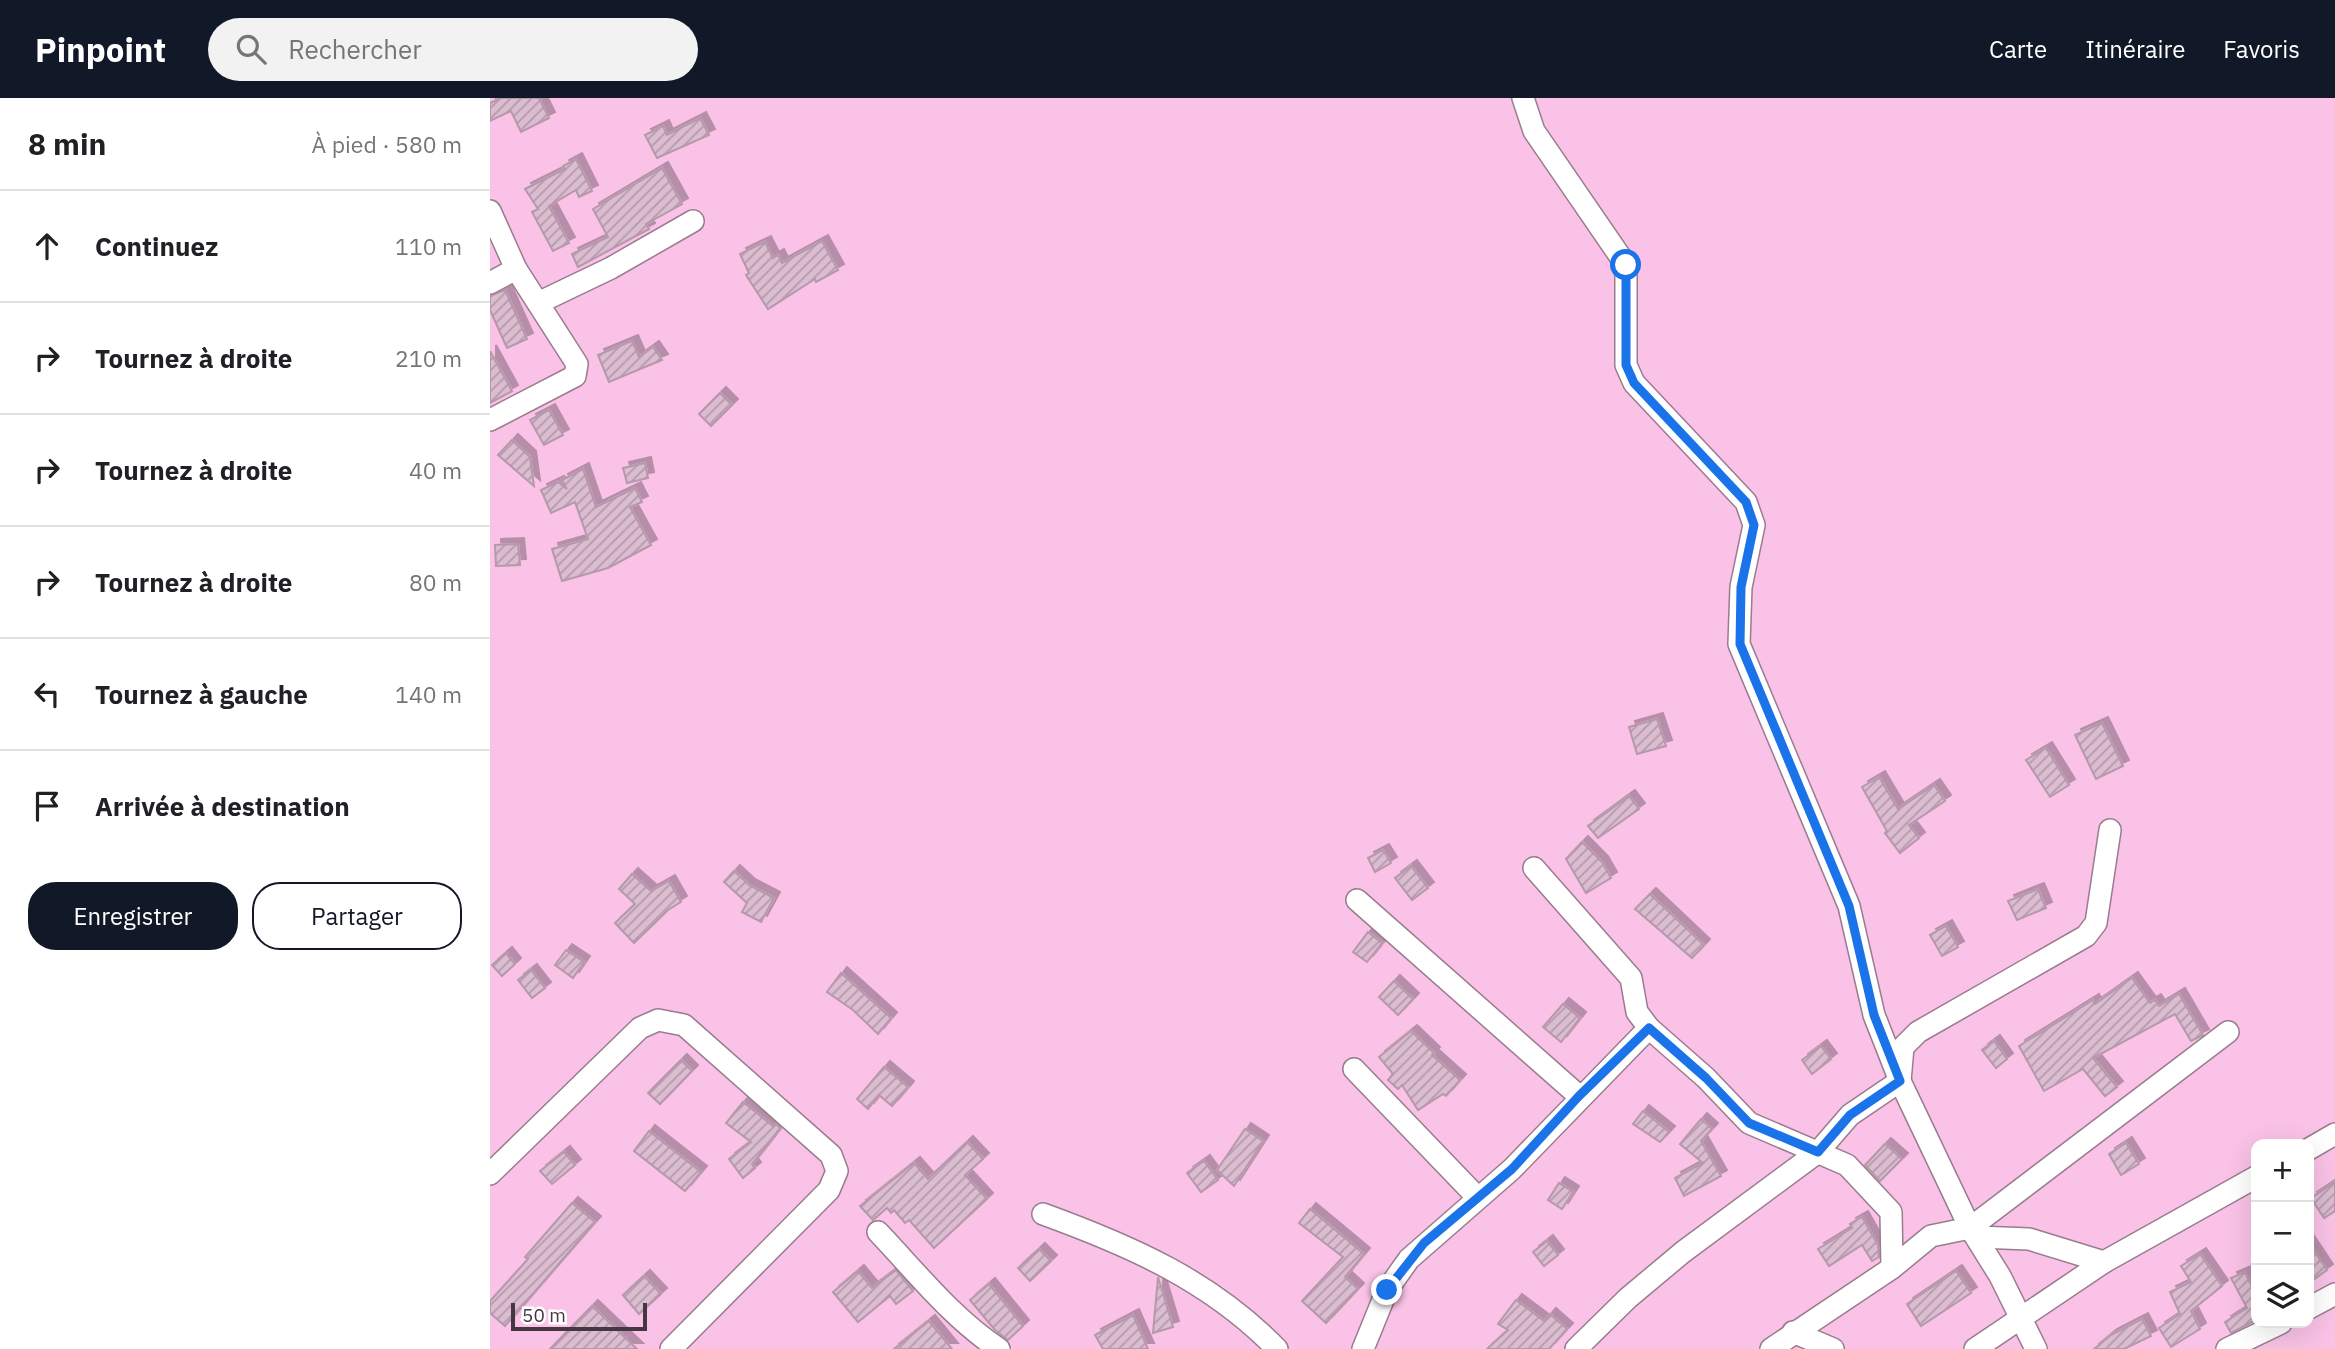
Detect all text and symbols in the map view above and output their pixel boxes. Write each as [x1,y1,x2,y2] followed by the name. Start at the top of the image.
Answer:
[208,18,698,81] search box
[35,28,166,71] text: Pinpoint
[232,30,270,68] icon: search
[288,32,422,66] text: Rechercher
[1989,33,2047,65] text: Carte
[2085,33,2185,65] text: Itinéraire
[2223,33,2300,65] text: Favoris
[28,124,106,163] text: 8 min
[312,129,462,159] text: À pied · 580 m
[28,227,66,265] icon: ahead
[95,229,218,263] text: Continuez
[395,231,462,261] text: 110 m
[1610,249,1641,280] route start
[28,339,66,377] icon: right
[95,341,292,375] text: Tournez à droite
[395,343,462,373] text: 210 m
[28,451,66,489] icon: right
[95,453,292,487] text: Tournez à droite
[409,455,462,485] text: 40 m
[28,563,66,601] icon: right
[95,565,292,599] text: Tournez à droite
[409,567,462,597] text: 80 m
[28,675,66,713] icon: left
[95,677,308,711] text: Tournez à gauche
[395,679,462,709] text: 140 m
[28,787,66,825] icon: arrive
[95,789,350,823] text: Arrivée à destination
[28,882,238,950] button: Enregistrer
[252,882,462,950] button: Partager
[2251,1139,2314,1328] map controls
[2251,1139,2314,1202] button: +
[2251,1202,2314,1265] button: −
[2251,1265,2314,1328] button: layers
[1371,1274,1402,1305] route end
[511,1300,648,1332] scale bar
[522,1303,566,1327] text: 50 m

